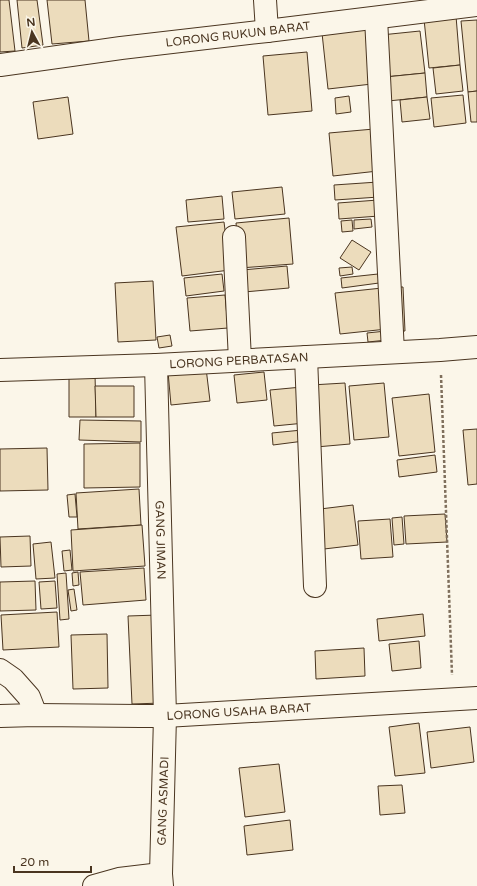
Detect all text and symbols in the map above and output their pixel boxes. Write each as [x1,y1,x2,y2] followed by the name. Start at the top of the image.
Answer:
[12,12,52,52] north arrow
[26,16,36,30] text: N
[165,19,312,50] street label: LORONG RUKUN BARAT
[169,350,309,371] street label: LORONG PERBATASAN
[152,500,168,580] street label: GANG JIMAN
[166,701,312,723] street label: LORONG USAHA BARAT
[154,756,172,846] street label: GANG ASMADI
[14,848,91,874] scale bar
[20,855,49,869] text: 20 m

